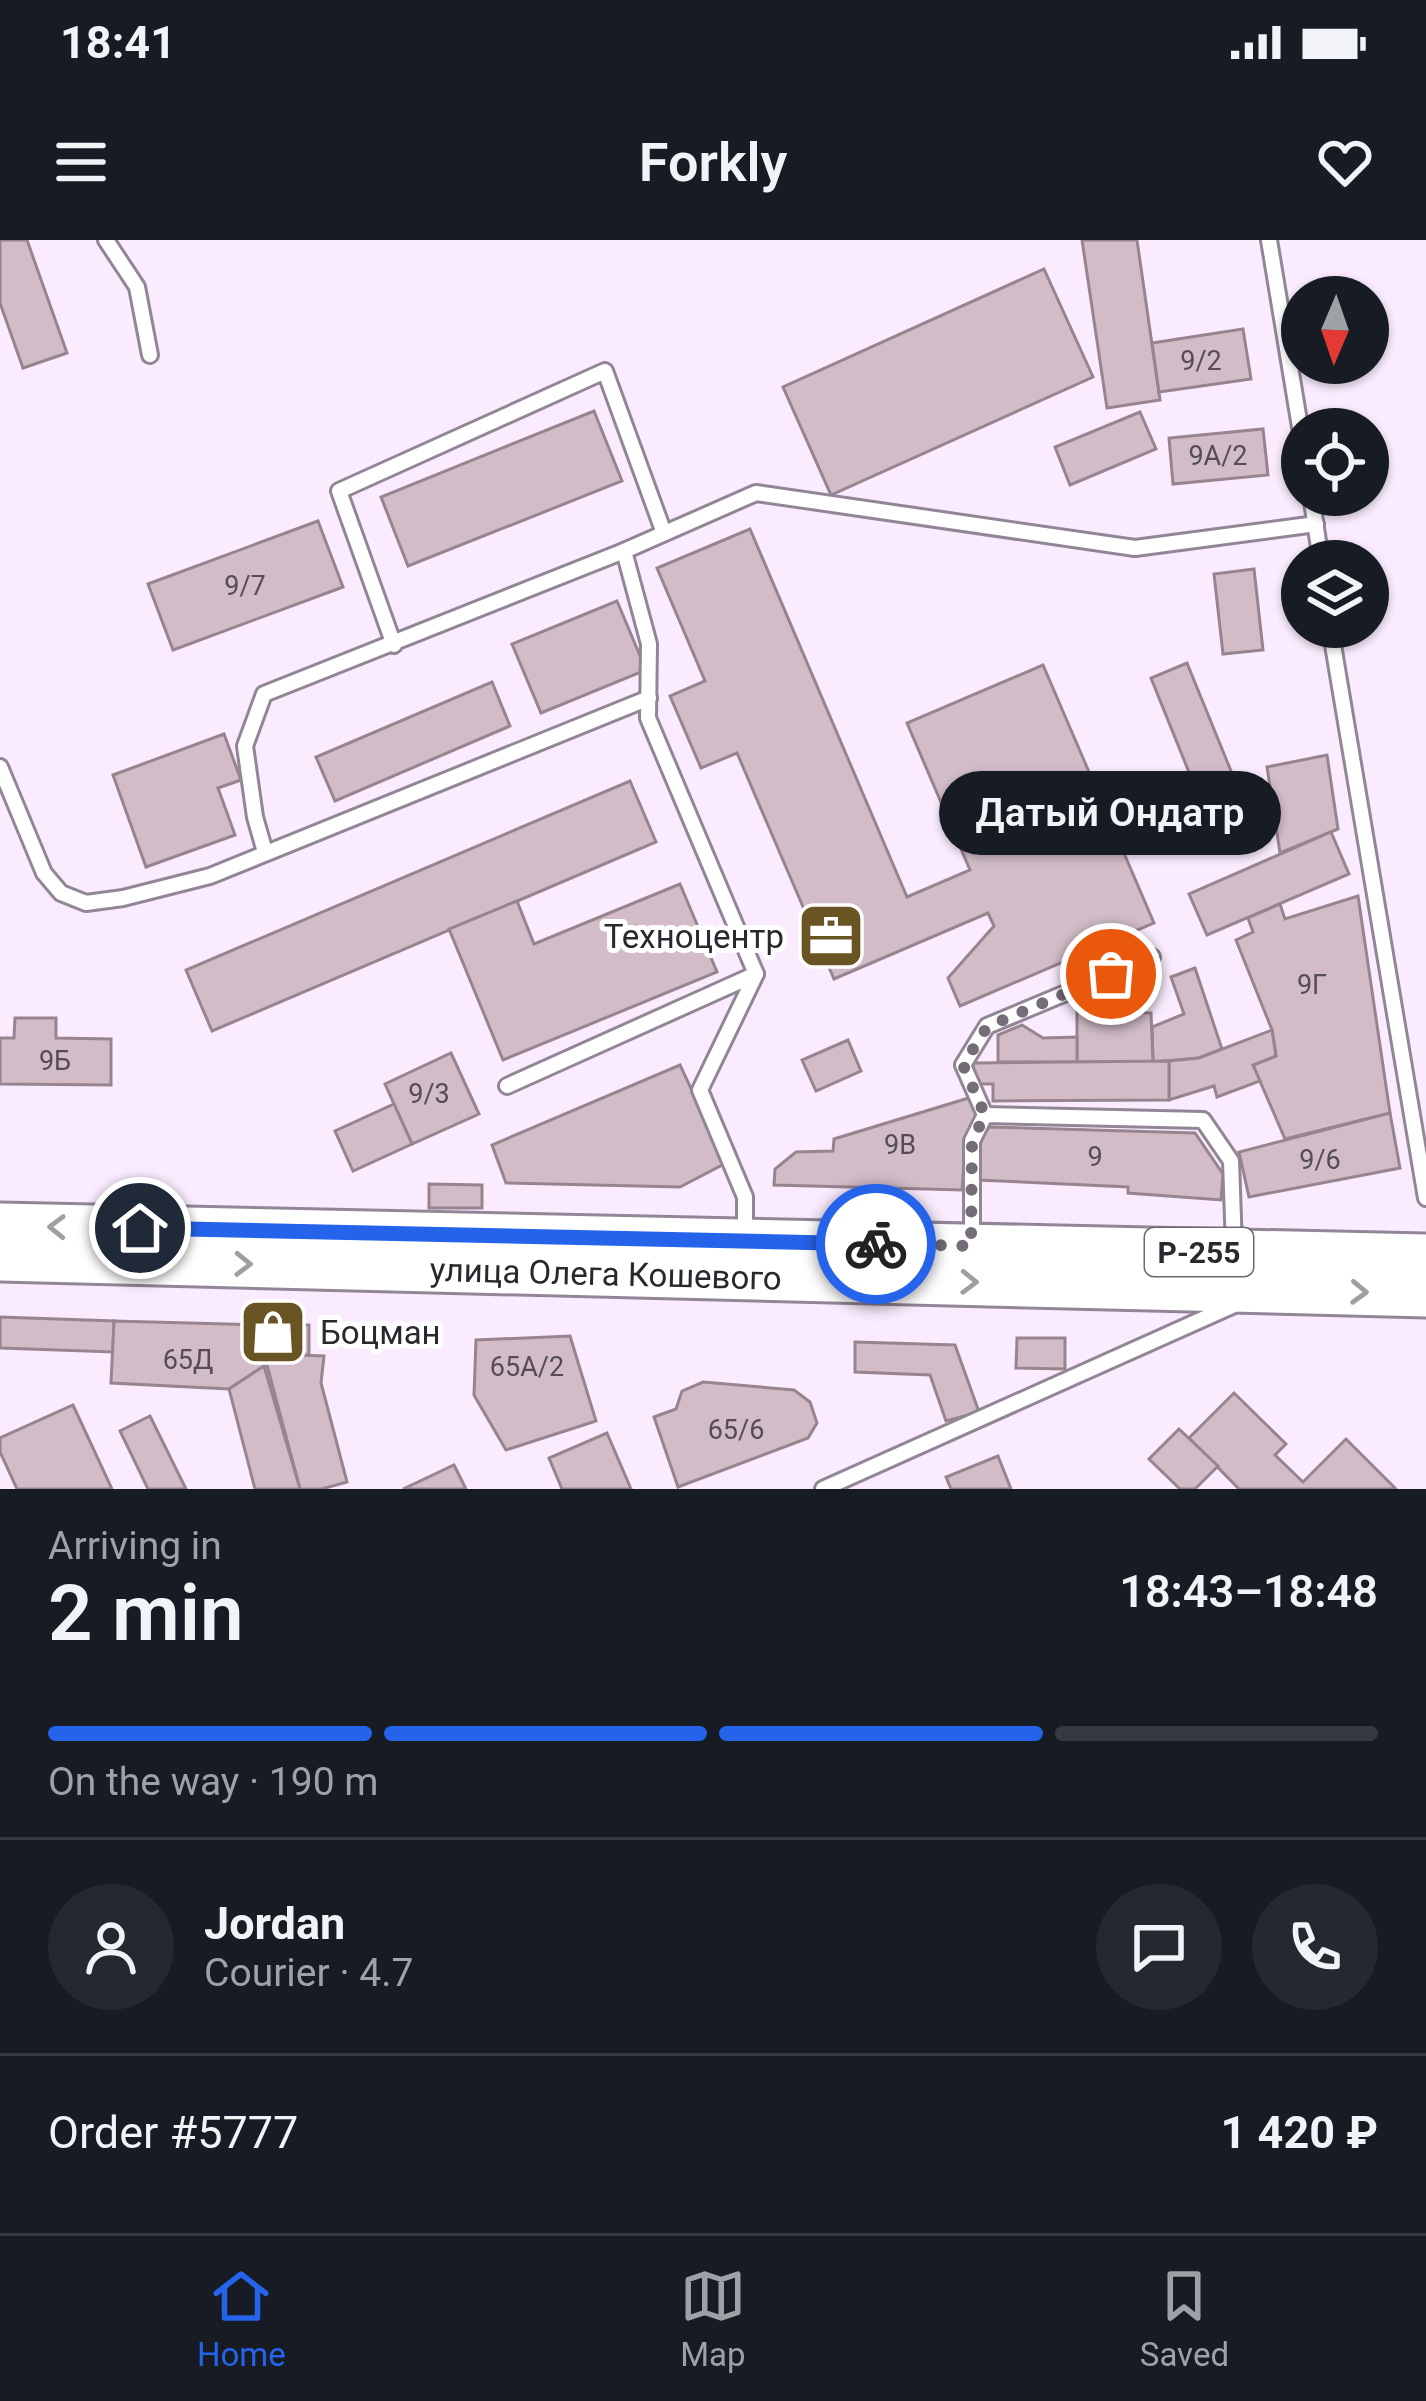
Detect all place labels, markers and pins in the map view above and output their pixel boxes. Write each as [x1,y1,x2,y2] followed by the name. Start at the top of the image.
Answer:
[940,770,1282,854] callout: Датый Ондатр
[796,901,866,971] office icon: Техноцентр
[604,917,784,956] place label: Техноцентр
[1060,923,1162,1025] pin
[89,1177,191,1279] pin
[238,1297,308,1367] shop icon: Боцман
[320,1313,441,1352] place label: Боцман

